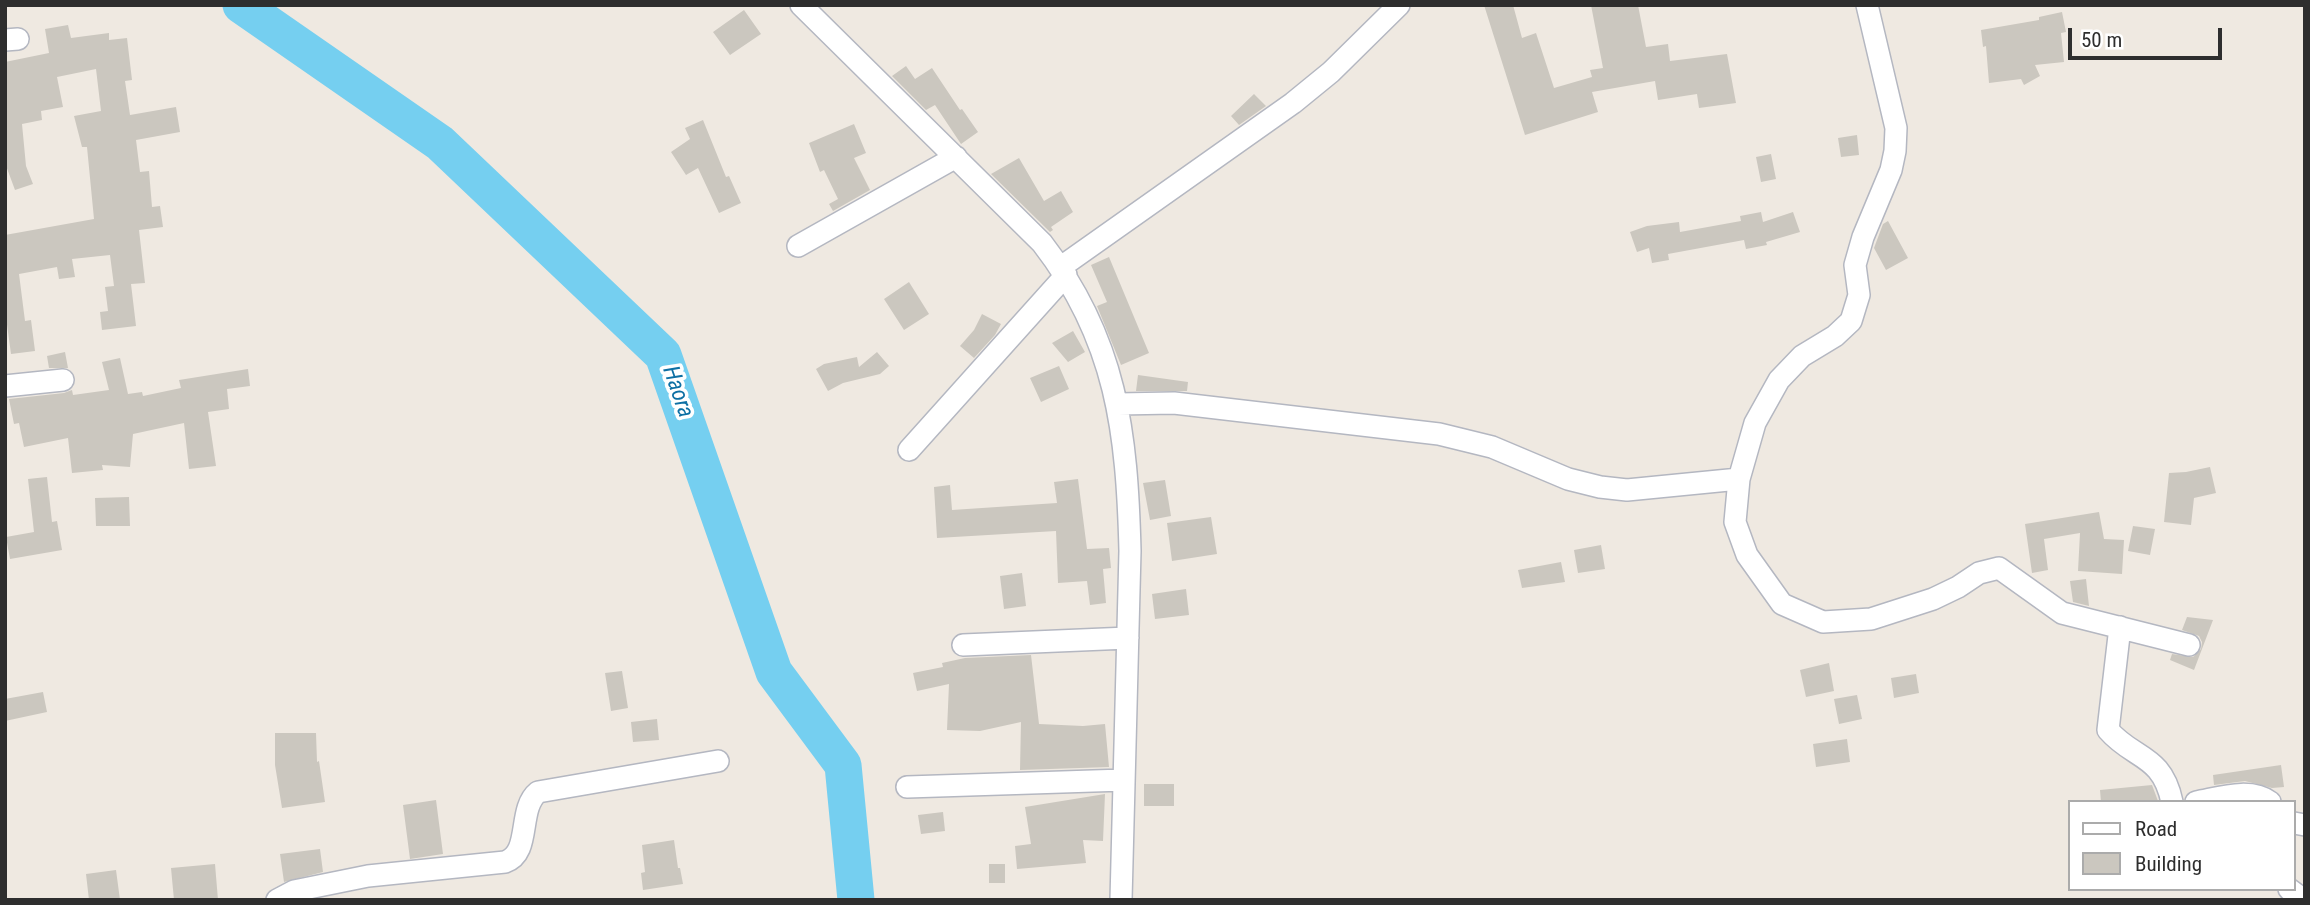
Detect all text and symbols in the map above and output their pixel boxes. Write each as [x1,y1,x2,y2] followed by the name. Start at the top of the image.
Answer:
[2072,14,2226,58] scale bar
[2081,28,2122,52] text: 50 m
[655,363,699,421] water label: Haora
[2068,800,2296,891] legend
[2135,817,2177,841] text: Road
[2135,852,2202,876] text: Building

